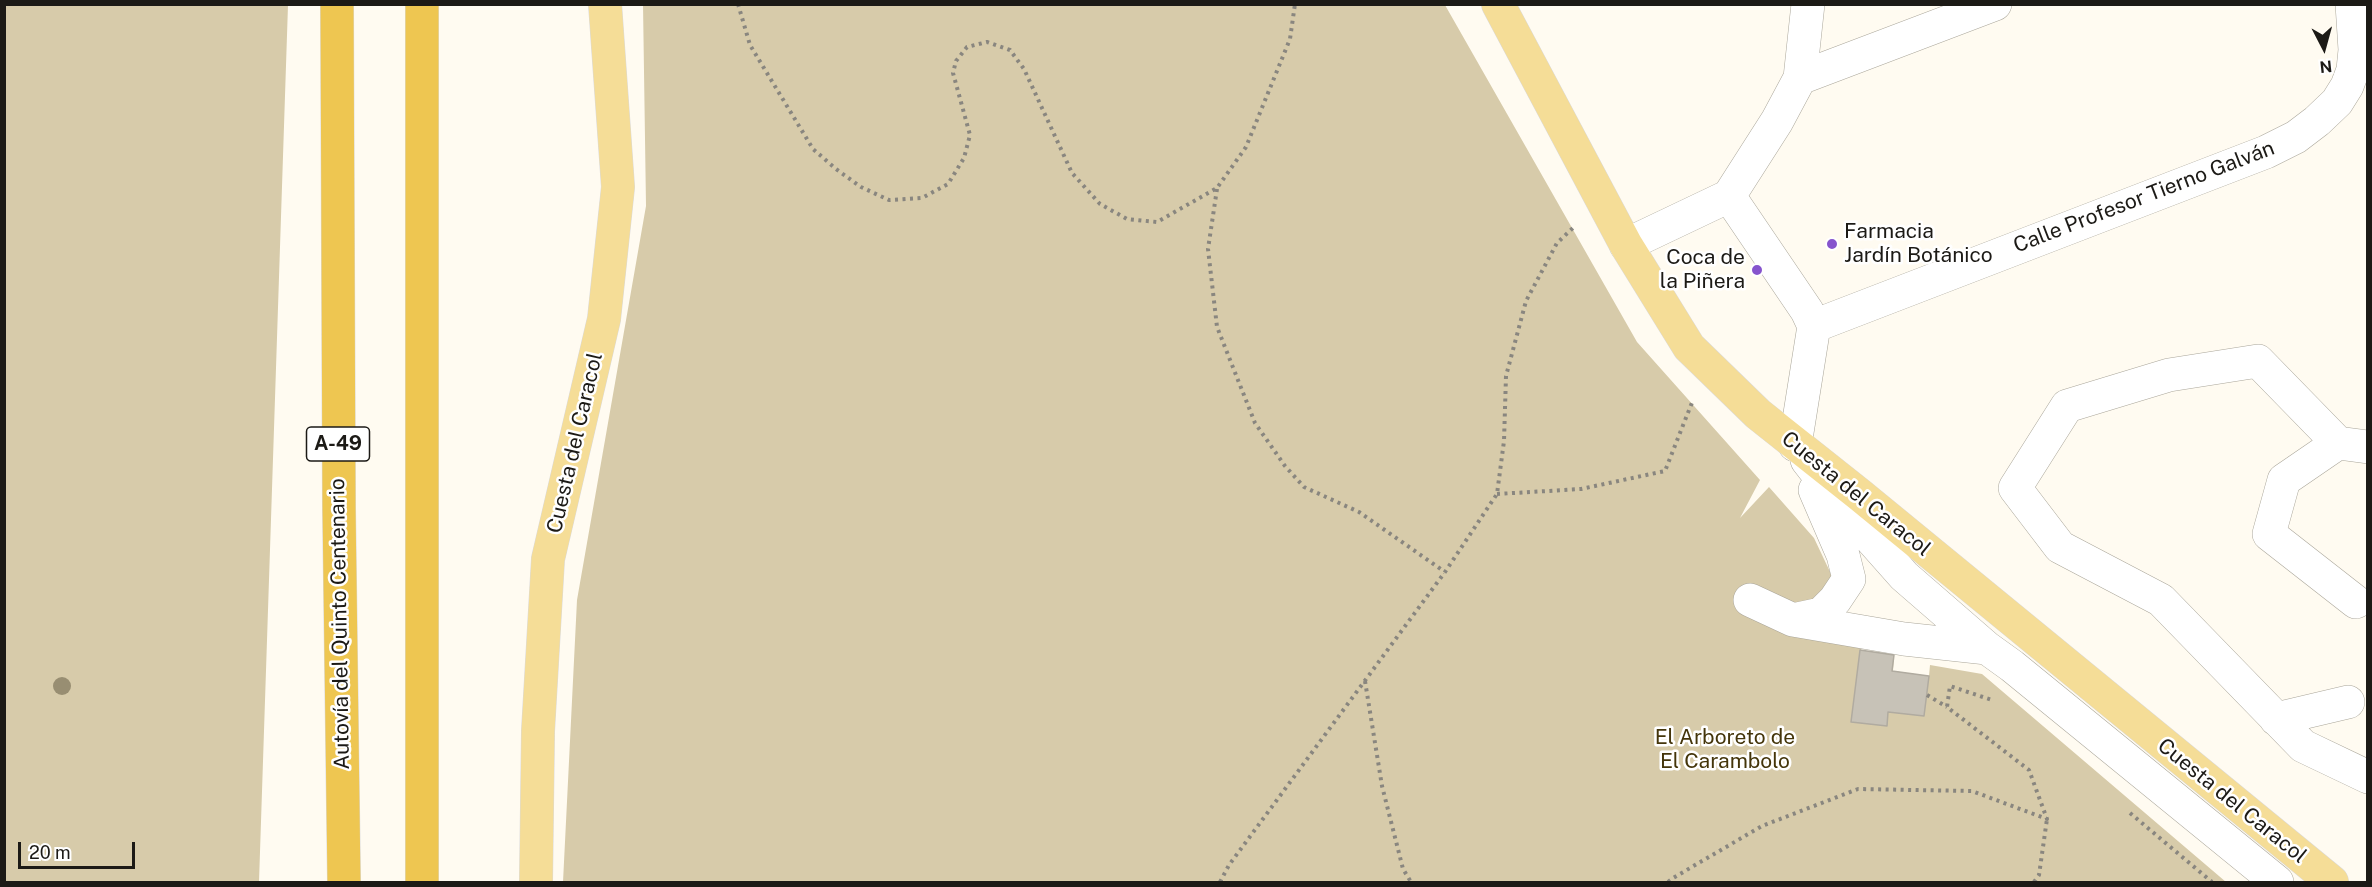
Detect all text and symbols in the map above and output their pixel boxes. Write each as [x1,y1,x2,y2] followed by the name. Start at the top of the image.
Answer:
[2294,18,2354,78] north arrow
[2319,56,2333,76] text: N
[2010,136,2278,258] street label: Calle Profesor Tierno Galván
[1844,219,1993,269] place label: Farmacia Jardín Botánico
[1825,237,1839,251] marker: Farmacia Jardín Botánico
[1660,245,1745,295] place label: Coca de la Piñera
[1750,263,1764,277] marker: Coca de la Piñera
[542,350,608,536] street label: Cuesta del Caracol
[1776,426,1936,562] street label: Cuesta del Caracol
[306,427,370,461] road number: A-49
[325,478,355,770] street label: Autovía del Quinto Centenario
[1655,725,1795,775] park label: El Arboreto de El Carambolo
[2152,733,2312,869] street label: Cuesta del Caracol
[21,830,138,868] scale bar
[29,842,71,863] text: 20 m

